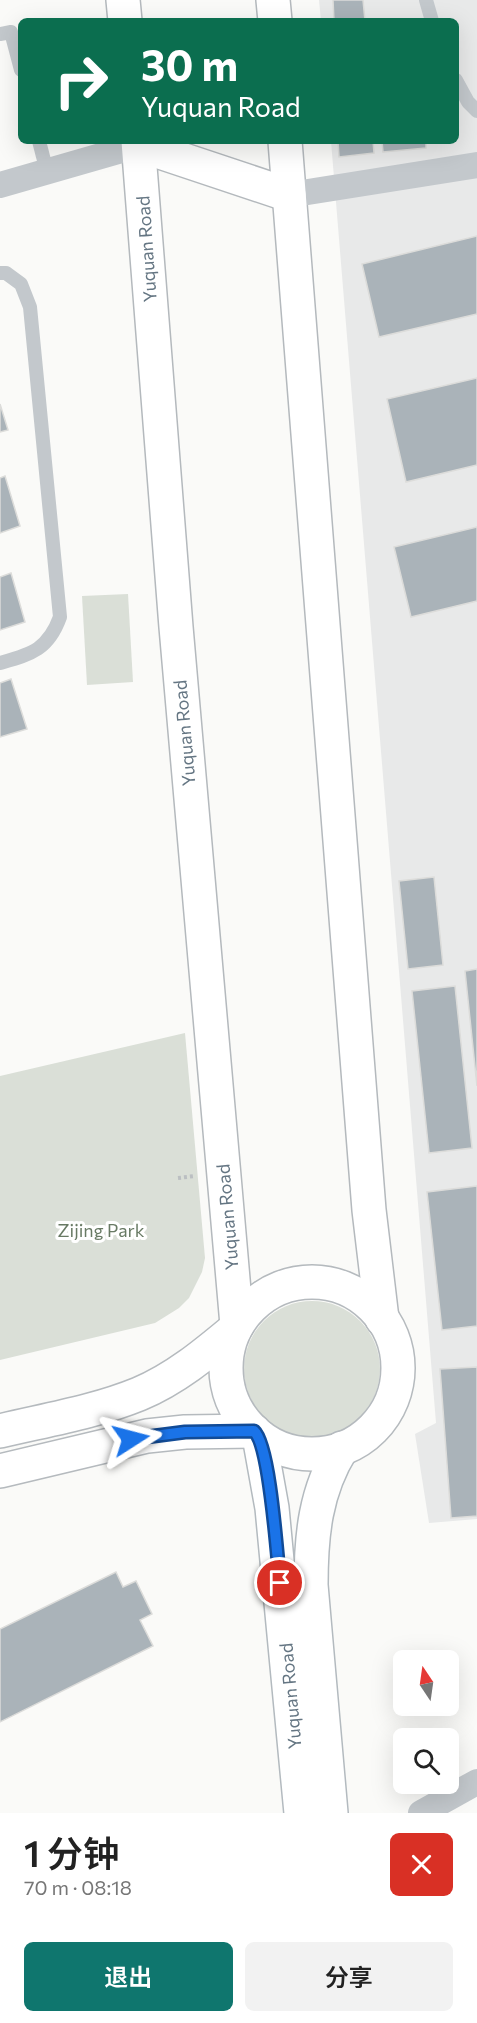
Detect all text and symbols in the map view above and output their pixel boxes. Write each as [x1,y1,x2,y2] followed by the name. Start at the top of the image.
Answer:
[141,38,238,90] text: 30 m
[42,42,120,120] icon: right
[141,90,301,123] text: Yuquan Road
[131,195,161,303] street label: Yuquan Road
[168,679,200,787] street label: Yuquan Road
[211,1163,243,1271] street label: Yuquan Road
[57,1219,145,1241] park label: Zijing Park
[99,1407,163,1471] position arrow
[254,1557,305,1608] pin
[263,1566,296,1599] icon: arrive
[274,1642,306,1750] street label: Yuquan Road
[393,1650,459,1716] north arrow
[393,1650,459,1794] map controls
[393,1728,459,1794] button: search
[24,1830,119,1874] text: 1 分钟
[390,1833,453,1896] button: close
[24,1875,132,1899] text: 70 m · 08:18
[24,1942,233,2011] button: 退出
[245,1942,453,2011] button: 分享

